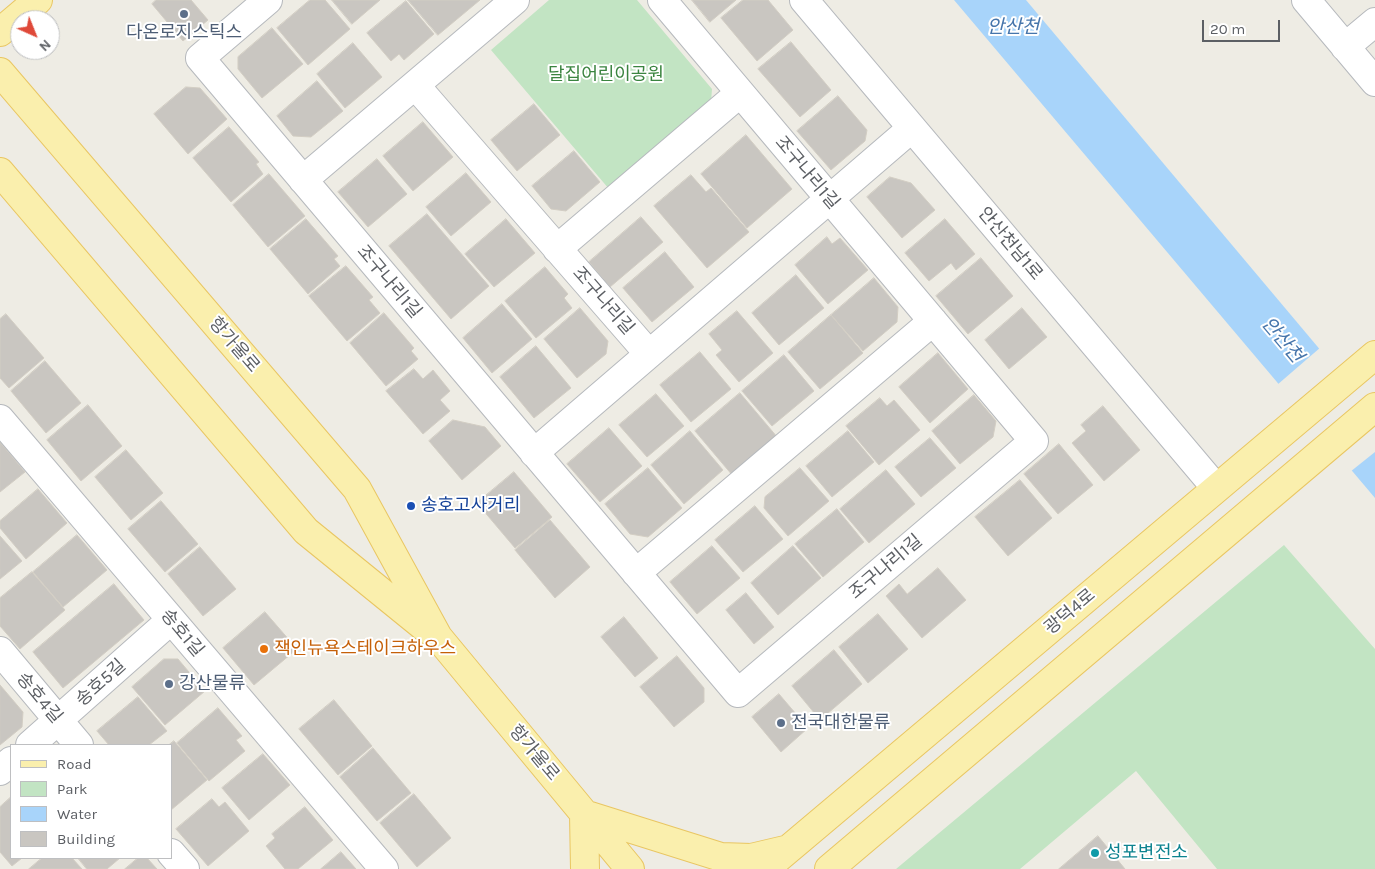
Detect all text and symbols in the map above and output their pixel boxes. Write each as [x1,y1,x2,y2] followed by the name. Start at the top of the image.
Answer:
[178,8,190,20] marker: 다온로지스틱스
[10,10,60,60] north arrow
[1205,10,1282,42] scale bar
[987,17,1039,39] water label: 안산천
[1210,20,1245,38] text: 20 m
[126,22,242,44] place label: 다온로지스틱스
[36,36,55,55] text: N
[548,64,664,86] park label: 달집어린이공원
[770,132,844,214] street label: 조구나리1길
[973,203,1047,285] street label: 안산천남1로
[352,241,426,323] street label: 조구나리1길
[568,263,638,339] street label: 조구나리길
[204,313,264,377] street label: 항가울로
[1256,313,1308,367] water label: 안산천
[421,495,520,517] place label: 송호고사거리
[405,500,417,512] marker: 송호고사거리
[845,530,927,604] street label: 조구나리1길
[1040,585,1100,639] street label: 광덕4로
[156,605,208,661] street label: 송호1길
[274,638,456,660] place label: 잭인뉴욕스테이크하우스
[258,643,270,655] marker: 잭인뉴욕스테이크하우스
[72,655,130,711] street label: 송호5길
[12,668,66,728] street label: 송호4길
[179,673,245,695] place label: 강산물류
[163,678,175,690] marker: 강산물류
[791,712,890,734] place label: 전국대한물류
[775,717,787,729] marker: 전국대한물류
[504,721,564,785] street label: 항가울로
[10,744,172,859] legend
[57,755,92,773] text: Road
[57,780,87,798] text: Park
[57,805,97,823] text: Water
[57,830,115,848] text: Building
[1105,842,1188,864] place label: 성포변전소
[1089,847,1101,859] marker: 성포변전소

